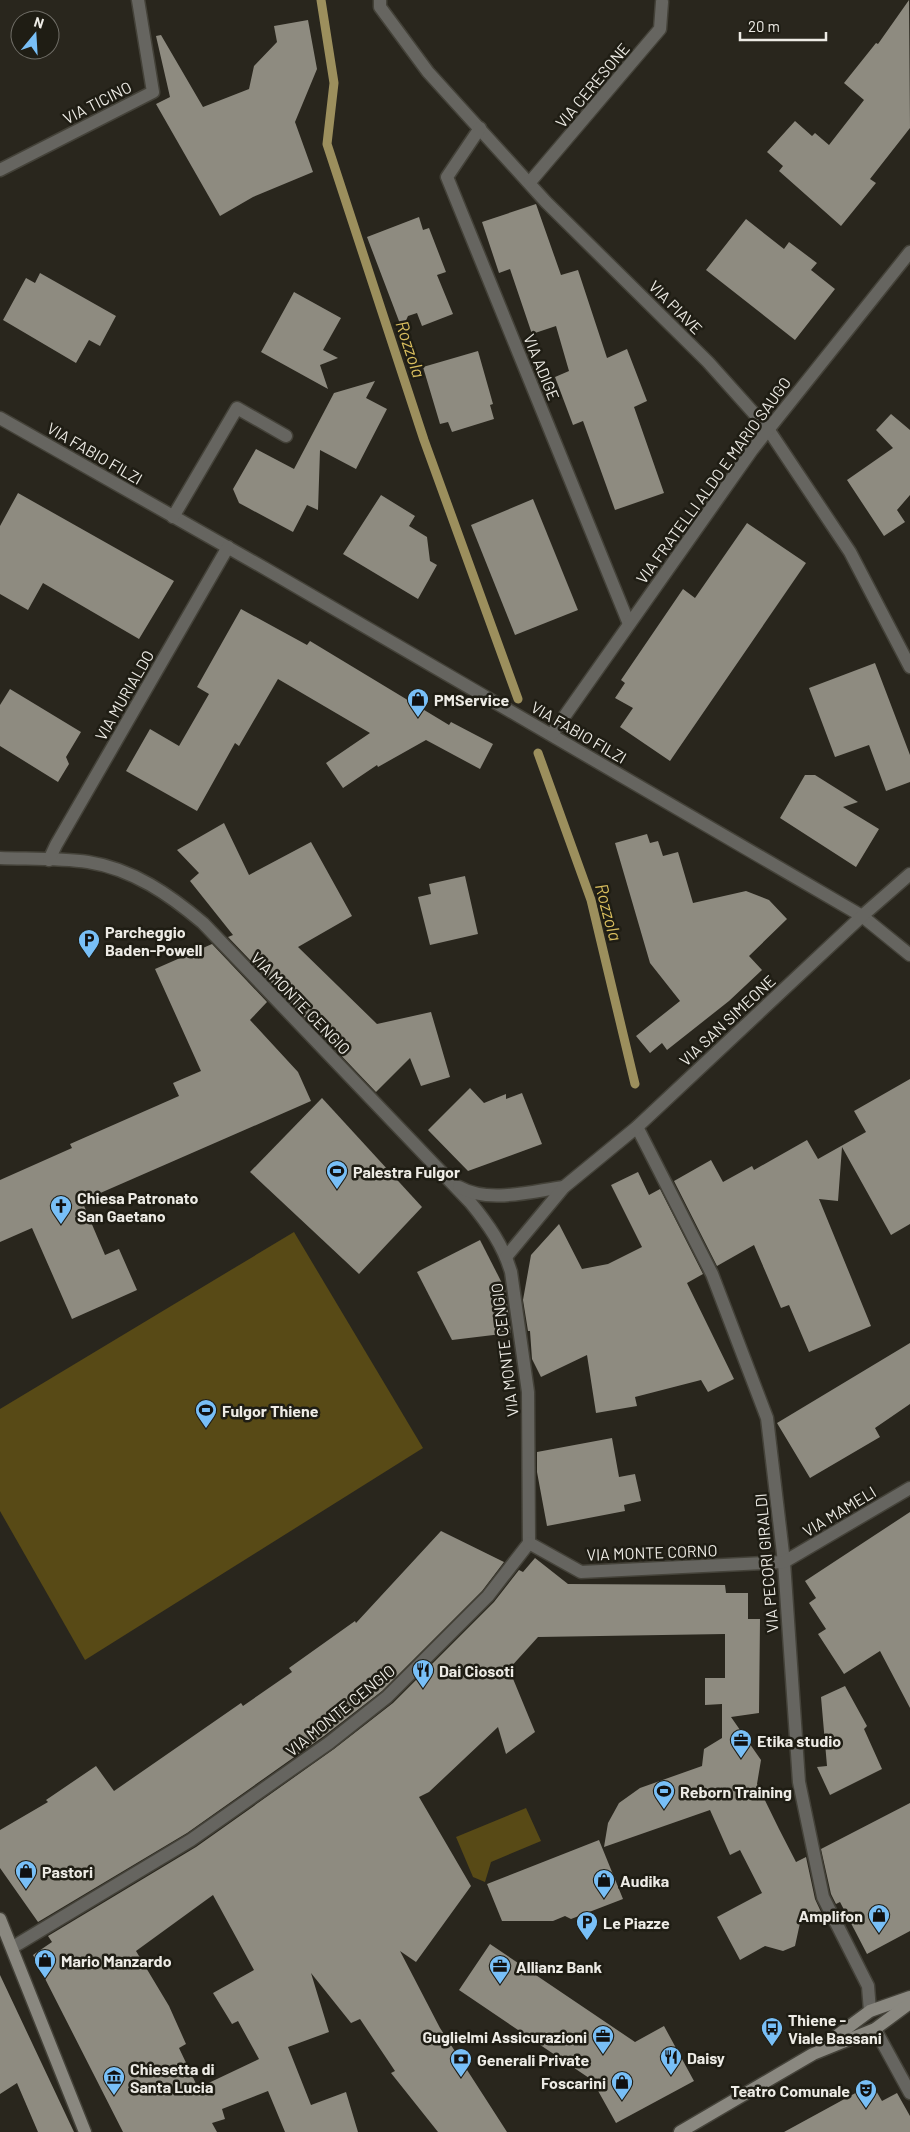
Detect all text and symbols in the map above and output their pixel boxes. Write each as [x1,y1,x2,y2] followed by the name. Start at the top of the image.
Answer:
[10,10,60,60] north arrow
[740,10,826,42] scale bar
[32,13,46,32] text: N
[748,17,780,35] text: 20 m
[551,39,633,131] street label: VIA CERESONE
[60,77,134,127] street label: VIA TICINO
[645,276,707,338] street label: VIA PIAVE
[391,318,431,380] water label: Rozzola
[520,331,564,403] street label: VIA ADIGE
[632,373,794,587] street label: VIA FRATELLI ALDO E MARIO SAUGO
[44,418,146,488] street label: VIA FABIO FILZI
[91,647,157,743] street label: VIA MURIALDO
[406,687,430,718] shop icon: PMService
[434,690,509,709] place label: PMService
[528,697,630,767] street label: VIA FABIO FILZI
[591,881,627,943] water label: Rozzola
[105,922,203,959] place label: Parcheggio Baden-Powell
[77,928,101,959] parking icon: Parcheggio Baden-Powell
[247,948,355,1058] street label: VIA MONTE CENGIO
[675,971,779,1069] street label: VIA SAN SIMEONE
[325,1159,349,1190] sports icon: Palestra Fulgor
[353,1162,460,1181] place label: Palestra Fulgor
[77,1188,198,1225] place label: Chiesa Patronato San Gaetano
[49,1194,73,1225] church icon: Chiesa Patronato San Gaetano
[486,1282,522,1418] street label: VIA MONTE CENGIO
[194,1398,218,1429] sports icon: Fulgor Thiene
[222,1401,319,1420] place label: Fulgor Thiene
[799,1482,879,1540] street label: VIA MAMELI
[750,1493,782,1633] street label: VIA PECORI GIRALDI
[586,1540,718,1564] street label: VIA MONTE CORNO
[411,1658,435,1689] restaurant icon: Dai Ciosoti
[282,1660,398,1760] street label: VIA MONTE CENGIO
[439,1661,514,1680] place label: Dai Ciosoti
[729,1728,753,1759] office icon: Etika studio
[757,1731,841,1750] place label: Etika studio
[652,1779,676,1810] sports icon: Reborn Training
[680,1782,792,1801] place label: Reborn Training
[14,1859,38,1890] shop icon: Pastori
[42,1862,93,1881] place label: Pastori
[592,1868,616,1899] shop icon: Audika
[620,1871,669,1890] place label: Audika
[867,1903,891,1934] shop icon: Amplifon
[798,1906,863,1925] place label: Amplifon
[575,1910,599,1941] parking icon: Le Piazze
[603,1913,670,1932] place label: Le Piazze
[33,1948,57,1979] shop icon: Mario Manzardo
[61,1951,172,1970] place label: Mario Manzardo
[488,1954,512,1985] office icon: Allianz Bank
[516,1957,602,1976] place label: Allianz Bank
[788,2010,882,2047] place label: Thiene - Viale Bassani
[760,2016,784,2047] bus stop icon: Thiene - Viale Bassani
[591,2024,615,2055] office icon: Guglielmi Assicurazioni
[423,2027,587,2046] place label: Guglielmi Assicurazioni
[659,2045,683,2076] restaurant icon: Daisy
[449,2047,473,2078] bank icon: Generali Private
[687,2048,725,2067] place label: Daisy
[477,2050,590,2069] place label: Generali Private
[130,2059,215,2096] place label: Chiesetta di Santa Lucia
[102,2065,126,2096] museum icon: Chiesetta di Santa Lucia
[610,2070,634,2101] shop icon: Foscarini
[541,2073,606,2092] place label: Foscarini
[854,2078,878,2109] theatre icon: Teatro Comunale
[730,2081,850,2100] place label: Teatro Comunale

